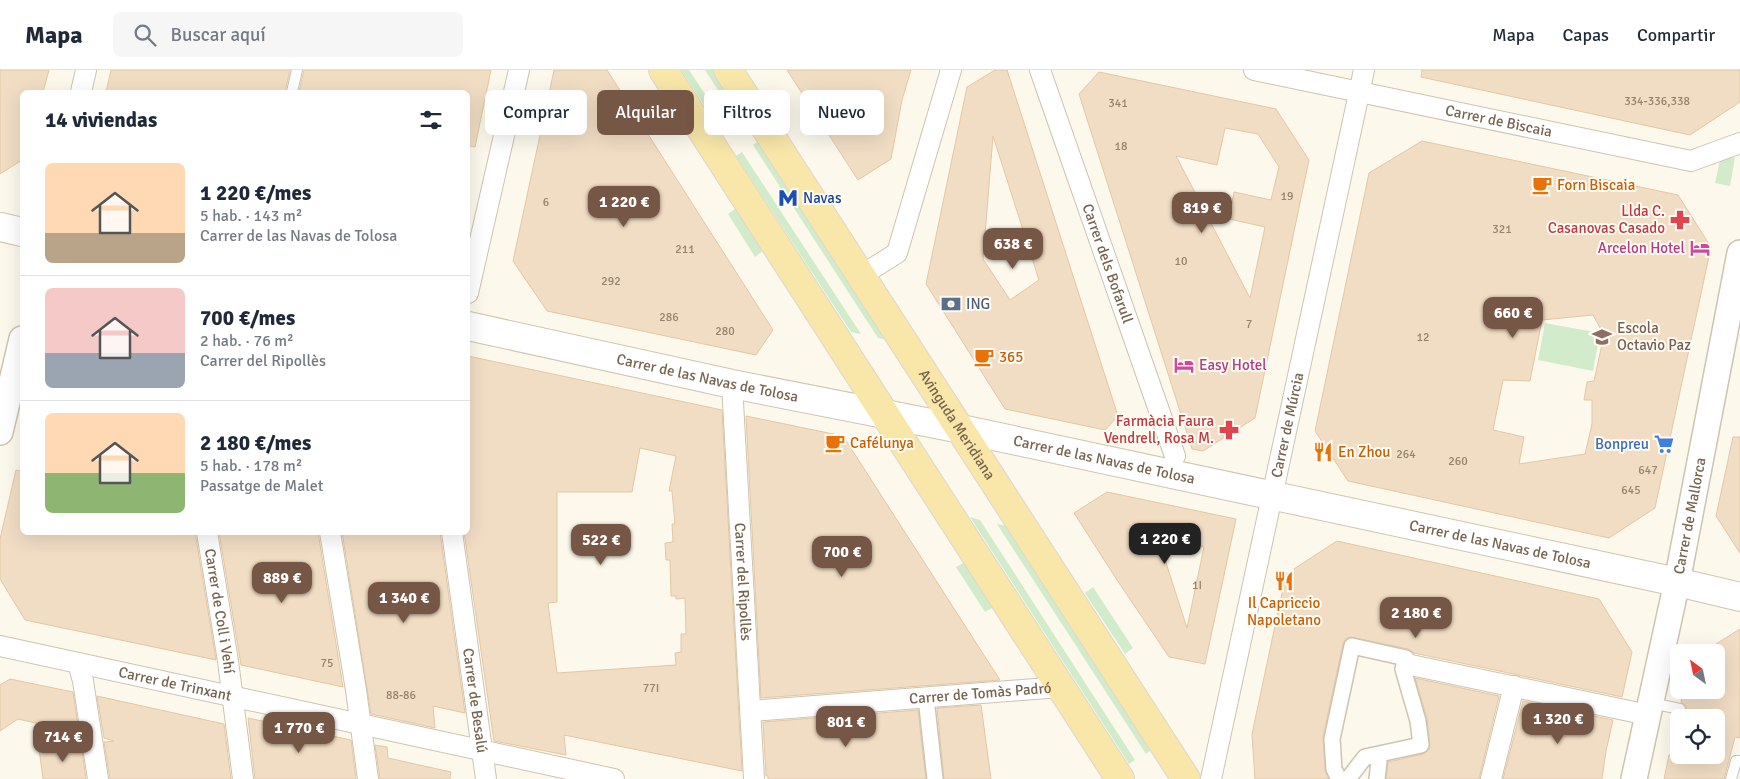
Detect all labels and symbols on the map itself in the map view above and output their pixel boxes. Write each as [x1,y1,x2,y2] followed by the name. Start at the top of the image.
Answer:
[1624,94,1690,109] house number: 334-336,338
[1108,96,1128,111] house number: 341
[1444,101,1554,141] street label: Carrer de Biscaia
[1115,139,1127,154] house number: 18
[1531,174,1553,196] cafe icon: Forn Biscaia
[1557,176,1635,194] place label: Forn Biscaia
[578,186,670,228] pin: 1 220 €
[777,187,799,209] metro station icon: Navas
[803,189,842,207] place label: Navas
[1281,189,1293,204] house number: 19
[1167,191,1237,234] pin: 819 €
[543,195,549,210] house number: 6
[1078,201,1137,326] street label: Carrer dels Bofarull
[1548,202,1665,237] place label: Llda C. Casanovas Casado
[1669,209,1691,231] pharmacy icon: Llda C. Casanovas Casado
[1492,222,1512,237] house number: 321
[978,228,1048,270] pin: 638 €
[1689,237,1711,259] hotel icon: Arcelon Hotel
[1598,239,1685,257] place label: Arcelon Hotel
[675,242,695,257] house number: 211
[1175,254,1187,269] house number: 10
[601,274,621,289] house number: 292
[940,293,962,315] bank icon: ING
[966,295,990,313] place label: ING
[1478,296,1548,339] pin: 660 €
[659,310,679,325] house number: 286
[1246,317,1252,332] house number: 7
[1617,319,1691,354] place label: Escola Octavio Paz
[715,324,735,339] house number: 280
[1591,326,1613,348] school or university icon: Escola Octavio Paz
[1417,330,1429,345] house number: 12
[973,346,995,368] cafe icon: 365
[999,348,1023,366] place label: 365
[615,350,800,406] street label: Carrer de las Navas de Tolosa
[1173,354,1195,376] hotel icon: Easy Hotel
[1199,356,1267,374] place label: Easy Hotel
[915,366,999,483] street label: Avinguda Meridiana
[1267,371,1307,479] street label: Carrer de Múrcia
[1104,412,1214,447] place label: Farmàcia Faura Vendrell, Rosa M.
[1218,419,1240,441] pharmacy icon: Farmàcia Faura Vendrell, Rosa M.
[1012,431,1197,488] street label: Carrer de las Navas de Tolosa
[824,432,846,454] cafe icon: Cafélunya
[1653,433,1675,455] supermarket icon: Bonpreu
[850,434,914,452] place label: Cafélunya
[1595,435,1649,453] place label: Bonpreu
[1312,441,1334,463] restaurant icon: En Zhou
[1338,443,1391,461] place label: En Zhou
[1396,447,1416,462] house number: 264
[1448,454,1468,469] house number: 260
[1670,456,1710,576] street label: Carrer de Mallorca
[1638,463,1658,478] house number: 647
[1621,483,1641,498] house number: 645
[1408,516,1593,572] street label: Carrer de las Navas de Tolosa
[731,522,755,642] street label: Carrer del Ripollès
[1119,522,1211,565] pin: 1 220 €
[566,524,636,566] pin: 522 €
[807,536,877,578] pin: 700 €
[201,547,238,674] street label: Carrer de Coll i Vehí
[247,562,317,604] pin: 889 €
[1273,570,1295,592] restaurant icon: Il Capriccio Napoletano
[1192,578,1202,593] house number: 1I
[358,582,450,624] pin: 1 340 €
[1247,594,1321,629] place label: Il Capriccio Napoletano
[1370,596,1462,639] pin: 2 180 €
[1670,644,1725,699] north arrow
[459,647,491,754] street label: Carrer de Besalú
[321,656,333,671] house number: 75
[117,663,233,705] street label: Carrer de Trinxant
[908,679,1052,708] street label: Carrer de Tomàs Padró
[643,681,659,696] house number: 77I
[386,688,416,703] house number: 88-86
[1512,702,1604,745] pin: 1 320 €
[811,706,881,748] pin: 801 €
[253,712,345,754] pin: 1 770 €
[28,720,98,763] pin: 714 €

